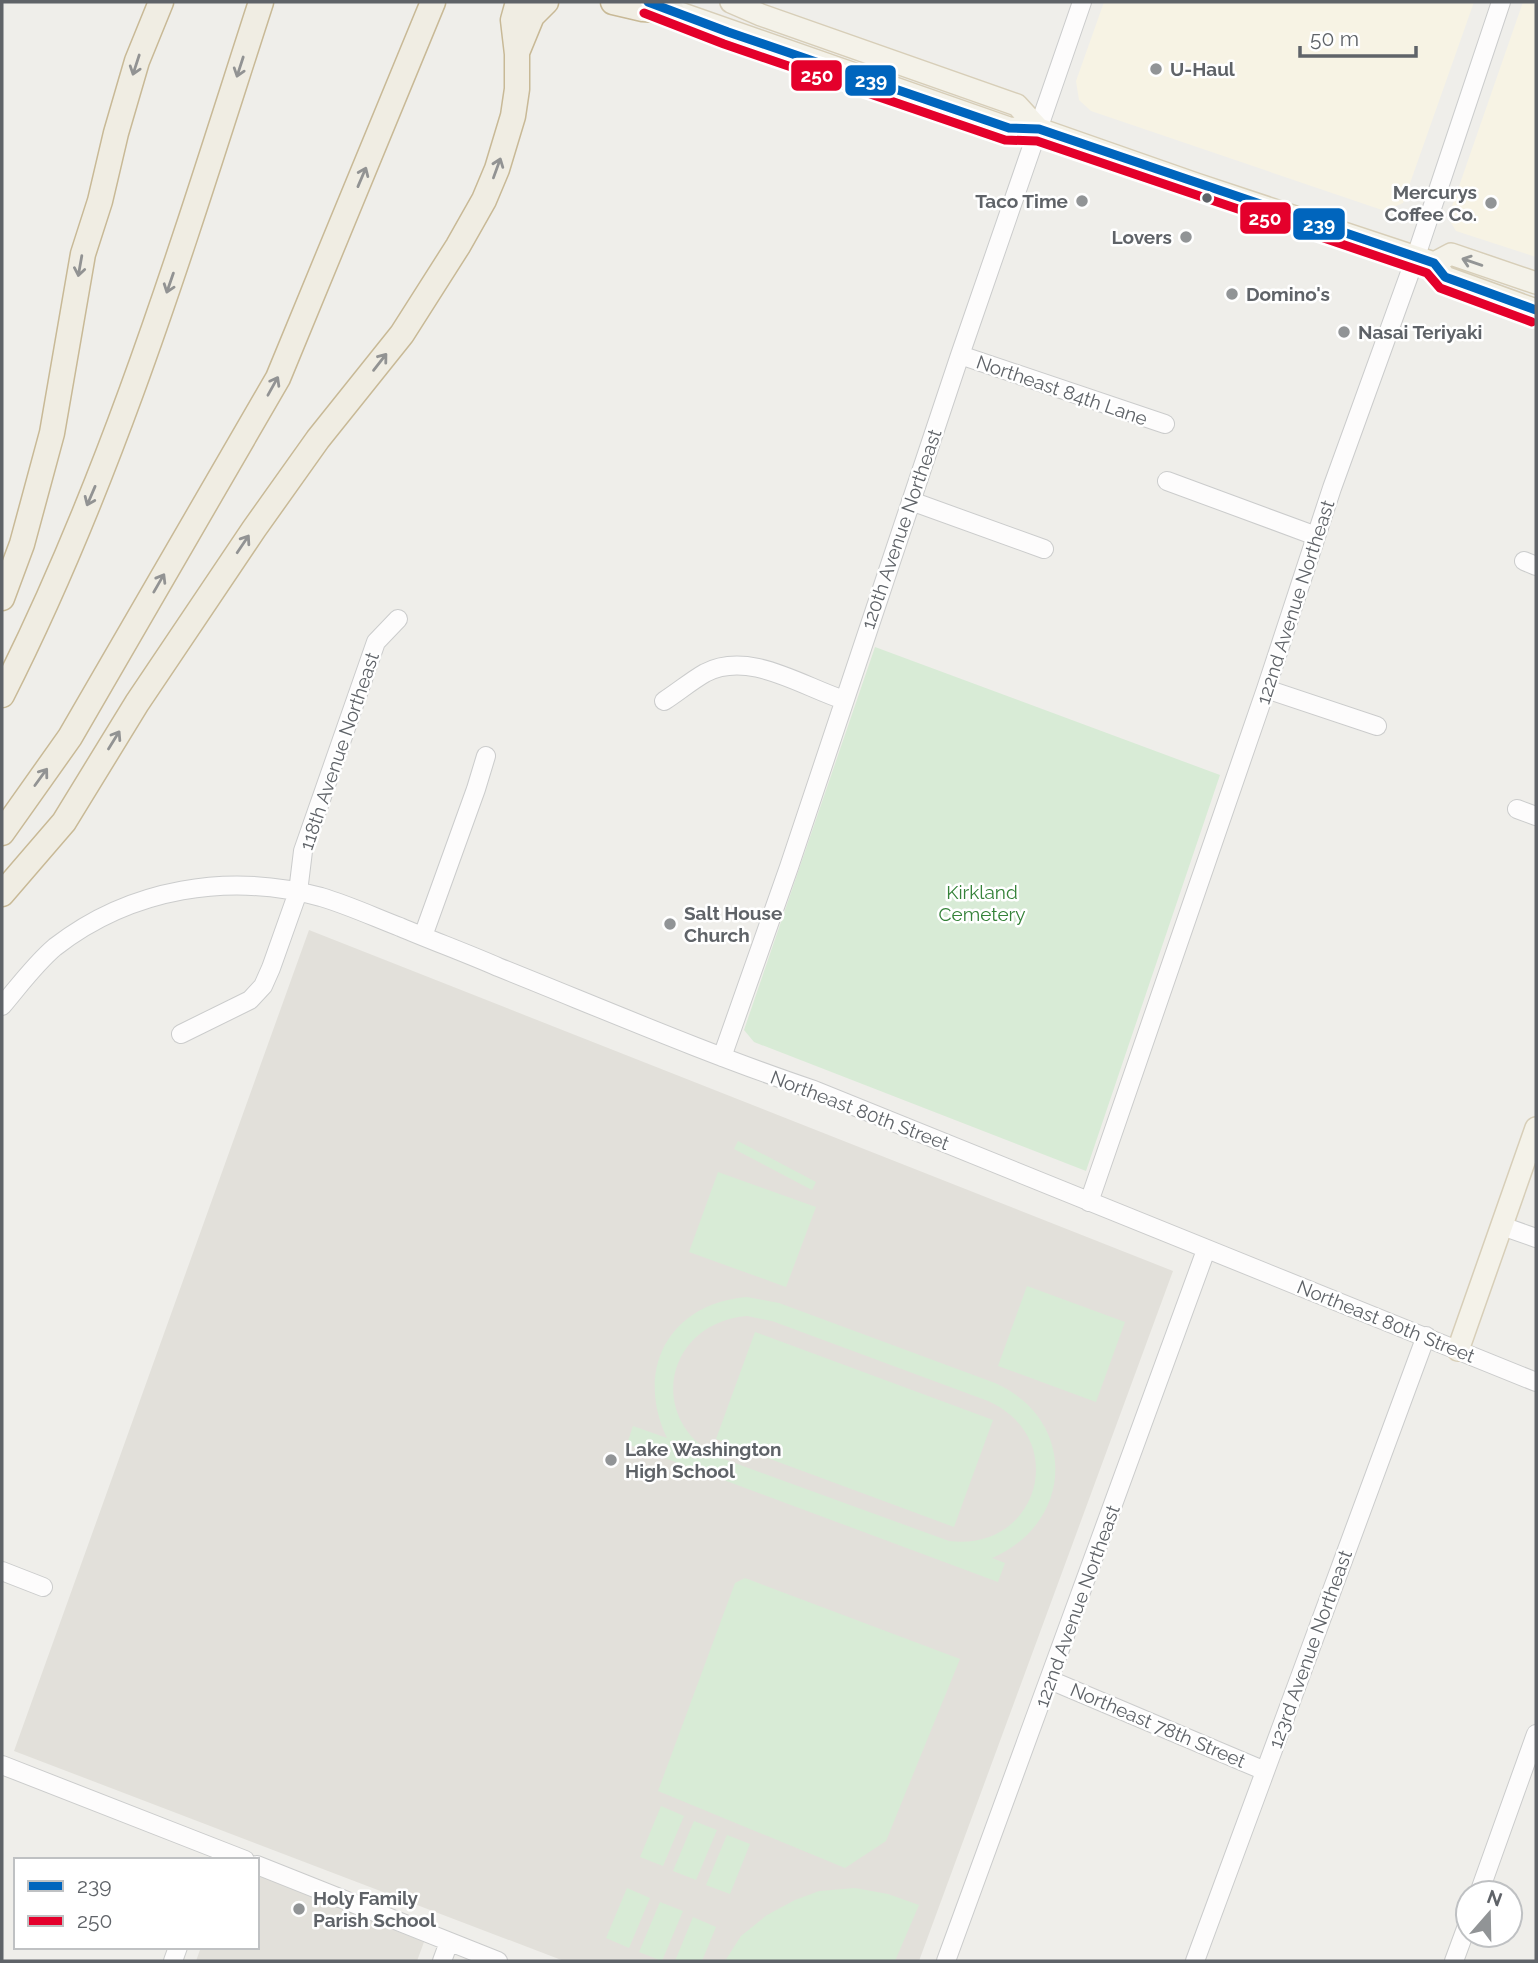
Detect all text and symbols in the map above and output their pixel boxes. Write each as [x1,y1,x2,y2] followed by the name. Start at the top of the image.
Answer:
[1300,14,1416,58] scale bar
[1310,26,1359,51] text: 50 m
[129,54,141,76] one-way arrow
[233,55,245,77] one-way arrow
[1170,58,1236,80] place label: U-Haul
[790,59,843,92] line badge: 250
[1148,61,1164,77] marker: U-Haul
[801,64,833,86] text: 250
[844,64,897,97] line badge: 239
[855,69,887,91] text: 239
[492,158,504,180] one-way arrow
[356,166,369,188] one-way arrow
[1385,181,1477,225] place label: Mercurys Coffee Co.
[975,190,1068,212] place label: Taco Time
[1200,191,1214,205] unlabelled marker
[1074,193,1090,209] marker: Taco Time
[1483,195,1499,211] marker: Mercurys Coffee Co.
[1239,201,1292,235] line badge: 250
[1249,207,1281,229] text: 250
[1292,207,1346,241] line badge: 239
[1303,213,1335,235] text: 239
[1112,226,1172,248] place label: Lovers
[1178,229,1194,245] marker: Lovers
[73,254,87,277] one-way arrow
[1462,254,1484,267] one-way arrow
[163,272,175,294] one-way arrow
[1246,283,1330,305] place label: Domino's
[1224,286,1240,302] marker: Domino's
[1358,321,1482,343] place label: Nasai Teriyaki
[1336,324,1352,340] marker: Nasai Teriyaki
[974,350,1150,430] street label: Northeast 84th Lane
[372,354,387,372] one-way arrow
[266,377,280,397] one-way arrow
[856,426,946,632] street label: 120th Avenue Northeast
[84,485,97,507] one-way arrow
[1252,496,1339,707] street label: 122nd Avenue Northeast
[236,535,250,554] one-way arrow
[152,573,166,593] one-way arrow
[295,649,383,853] street label: 118th Avenue Northeast
[107,731,121,751] one-way arrow
[34,769,49,787] one-way arrow
[938,881,1026,925] park label: Kirkland Cemetery
[684,902,782,946] place label: Salt House Church
[662,916,678,932] marker: Salt House Church
[768,1066,953,1154] street label: Northeast 80th Street
[1294,1275,1479,1367] street label: Northeast 80th Street
[625,1438,782,1482] place label: Lake Washington High School
[603,1452,619,1468] marker: Lake Washington High School
[1030,1501,1124,1710] street label: 122nd Avenue Northeast
[1264,1546,1356,1751] street label: 123rd Avenue Northeast
[1067,1678,1250,1772] street label: Northeast 78th Street
[14,1858,259,1949] legend
[77,1873,111,1898] text: 239
[1454,1879,1524,1949] north arrow
[1484,1885,1505,1911] text: N
[313,1887,437,1931] place label: Holy Family Parish School
[291,1901,307,1917] marker: Holy Family Parish School
[77,1908,112,1933] text: 250

